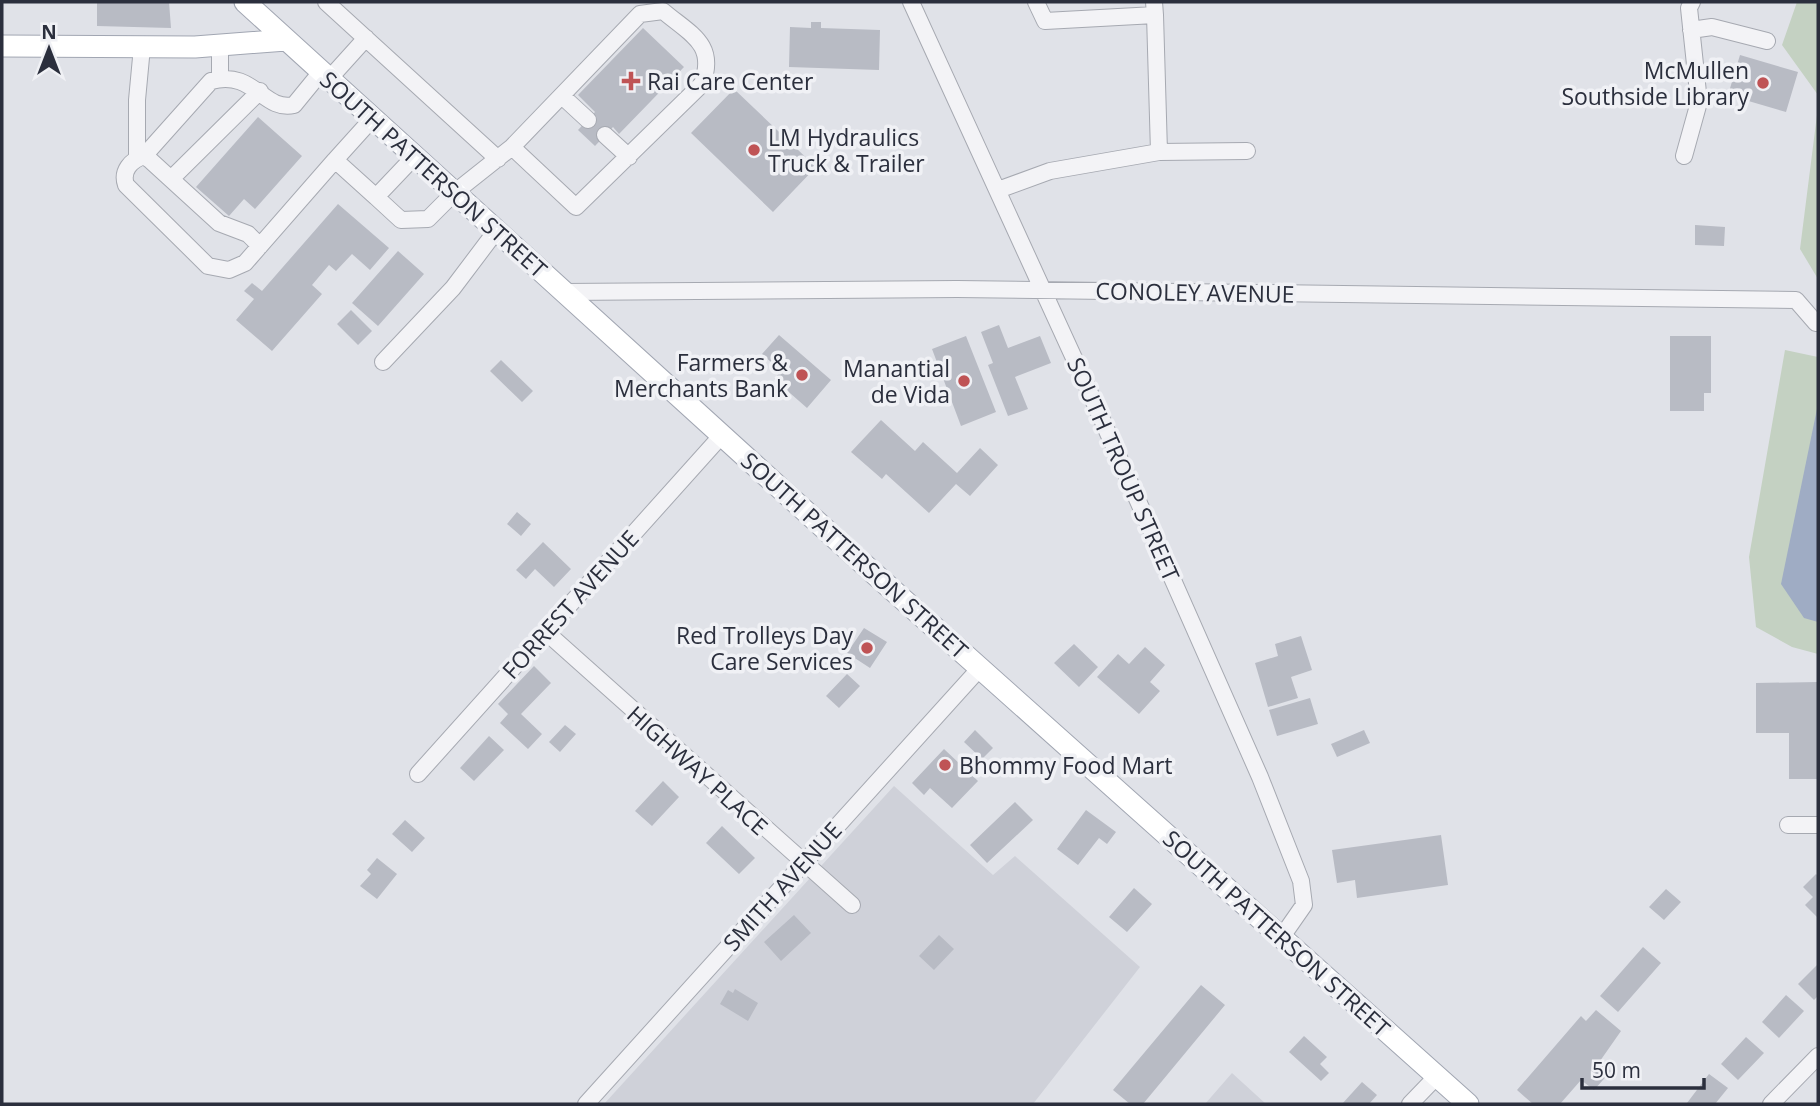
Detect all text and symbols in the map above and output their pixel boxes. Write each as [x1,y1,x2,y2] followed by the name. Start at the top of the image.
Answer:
[14,14,84,84] north arrow
[41,19,57,45] text: N
[1561,54,1749,112] place label: McMullen Southside Library
[314,63,555,285] street label: SOUTH PATTERSON STREET
[647,65,814,97] place label: Rai Care Center
[621,71,641,91] marker: Rai Care Center
[1755,75,1771,91] marker: McMullen Southside Library
[768,121,925,179] place label: LM Hydraulics Truck & Trailer
[746,142,762,158] marker: LM Hydraulics Truck & Trailer
[1095,274,1295,310] street label: CONOLEY AVENUE
[614,346,788,404] place label: Farmers & Merchants Bank
[843,352,950,410] place label: Manantial de Vida
[1060,352,1188,586] street label: SOUTH TROUP STREET
[794,367,810,383] marker: Farmers & Merchants Bank
[956,373,972,389] marker: Manantial de Vida
[735,444,976,666] street label: SOUTH PATTERSON STREET
[495,523,645,685] street label: FORREST AVENUE
[676,619,853,677] place label: Red Trolleys Day Care Services
[859,640,875,656] marker: Red Trolleys Day Care Services
[621,698,775,842] street label: HIGHWAY PLACE
[959,749,1173,781] place label: Bhommy Food Mart
[937,757,953,773] marker: Bhommy Food Mart
[715,815,849,957] street label: SMITH AVENUE
[1157,822,1398,1044] street label: SOUTH PATTERSON STREET
[1582,1046,1704,1090] scale bar
[1592,1056,1641,1084] text: 50 m

